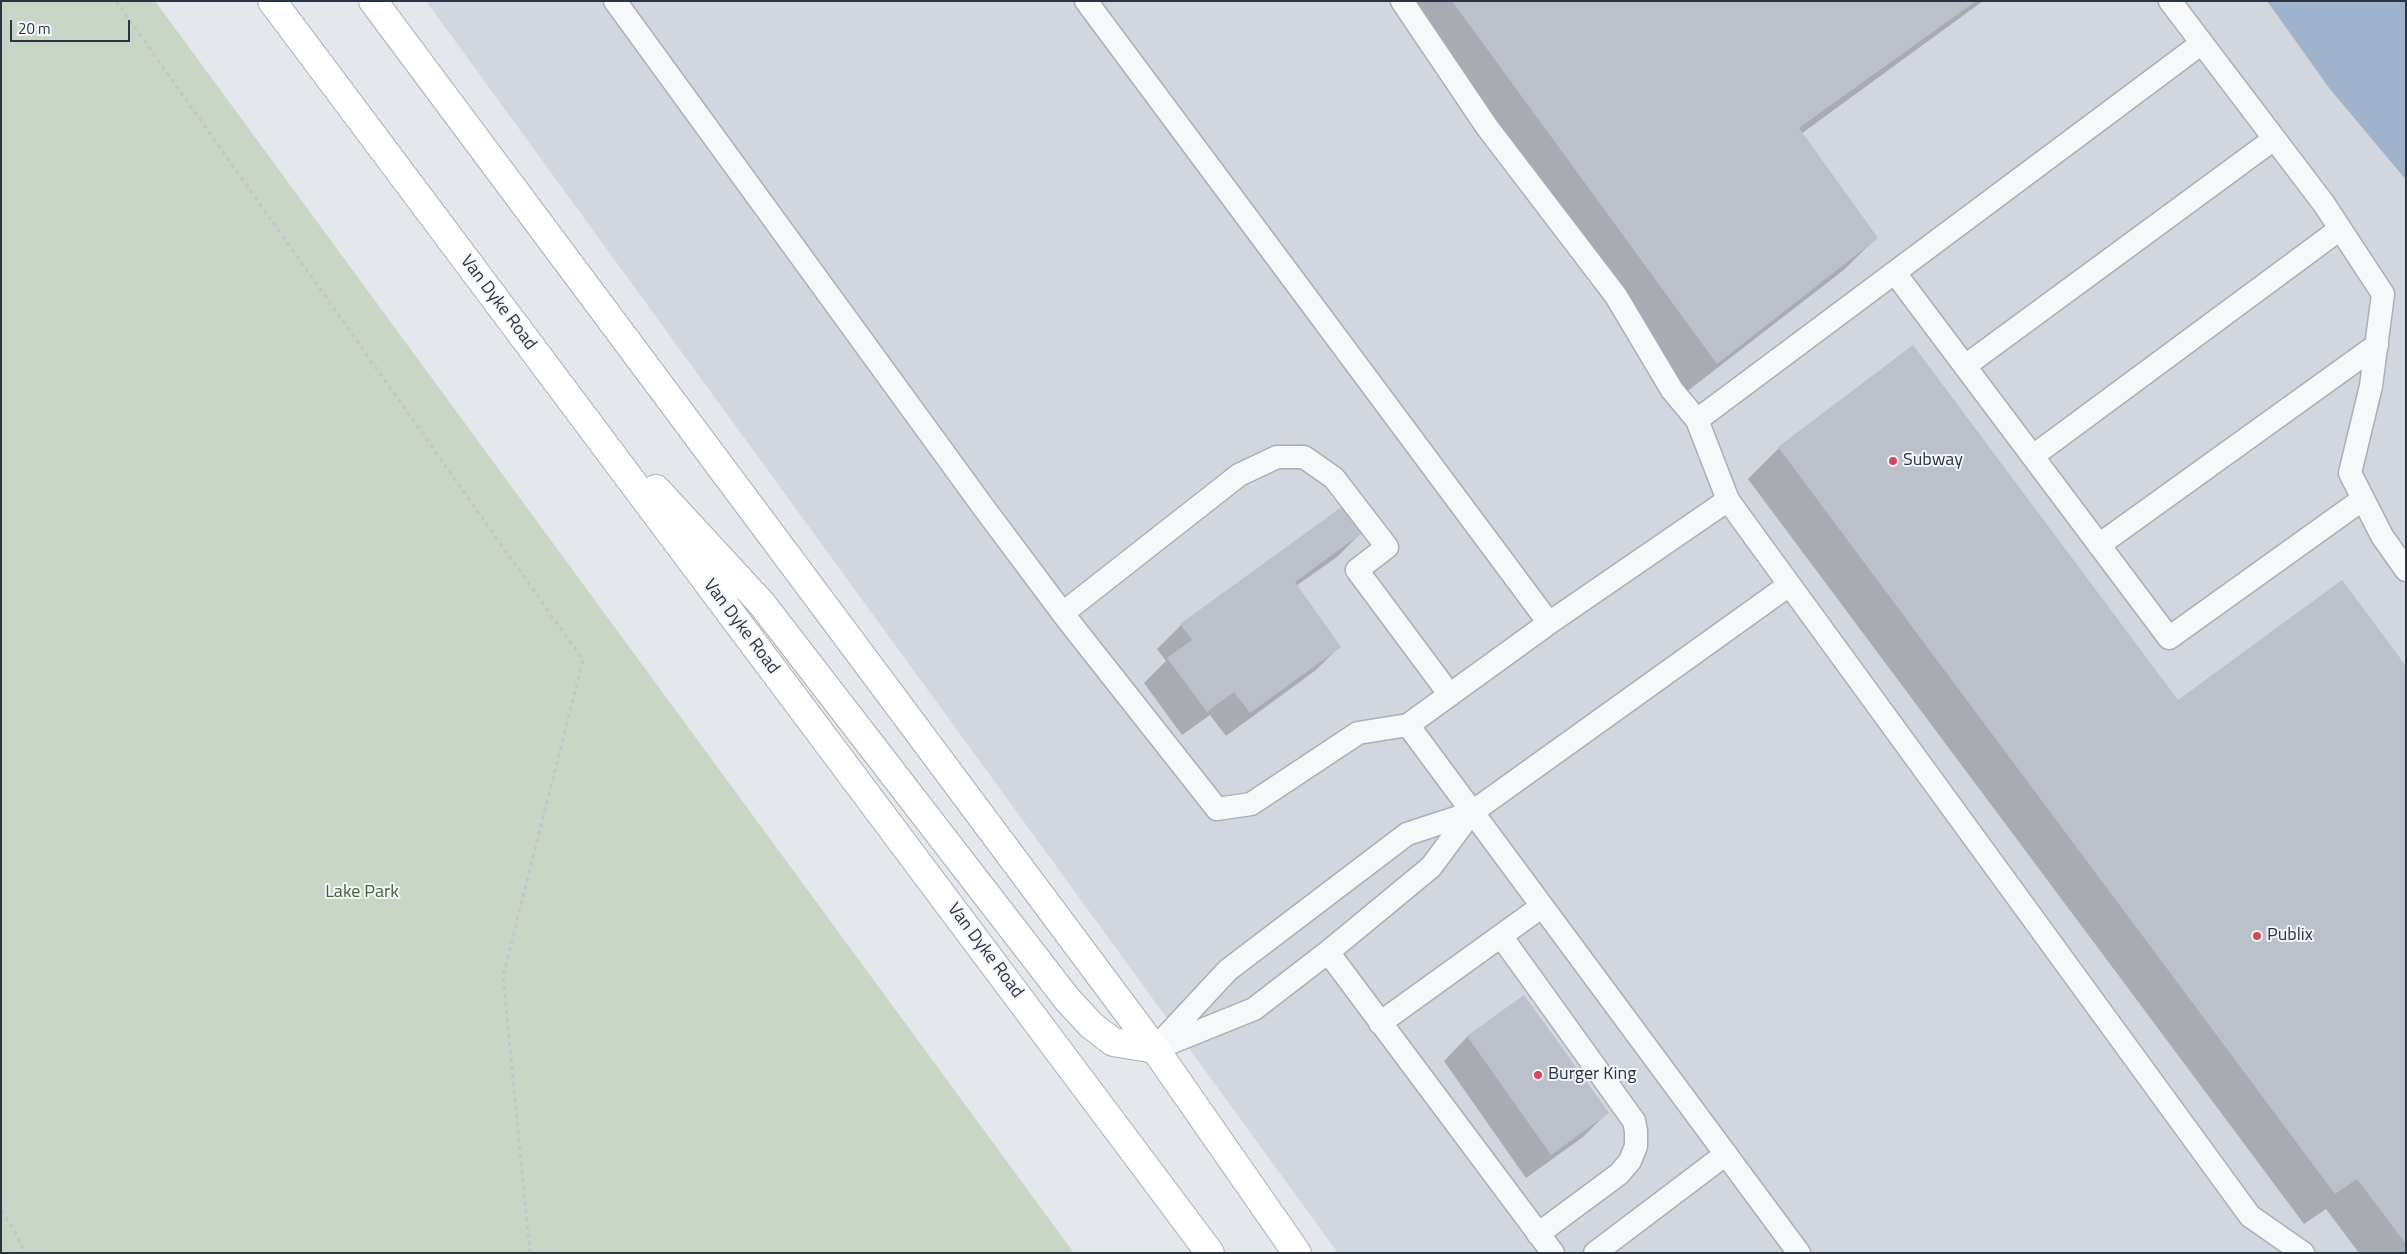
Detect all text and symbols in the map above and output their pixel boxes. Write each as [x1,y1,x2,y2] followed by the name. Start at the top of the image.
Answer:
[12,10,132,42] scale bar
[18,17,51,40] text: 20 m
[455,251,541,355] street label: Van Dyke Road
[1903,450,1963,472] place label: Subway
[1887,455,1899,467] marker: Subway
[698,575,784,679] street label: Van Dyke Road
[325,882,399,904] park label: Lake Park
[942,899,1028,1003] street label: Van Dyke Road
[2267,925,2313,947] place label: Publix
[2251,930,2263,942] marker: Publix
[1548,1064,1636,1086] place label: Burger King
[1532,1069,1544,1081] marker: Burger King

